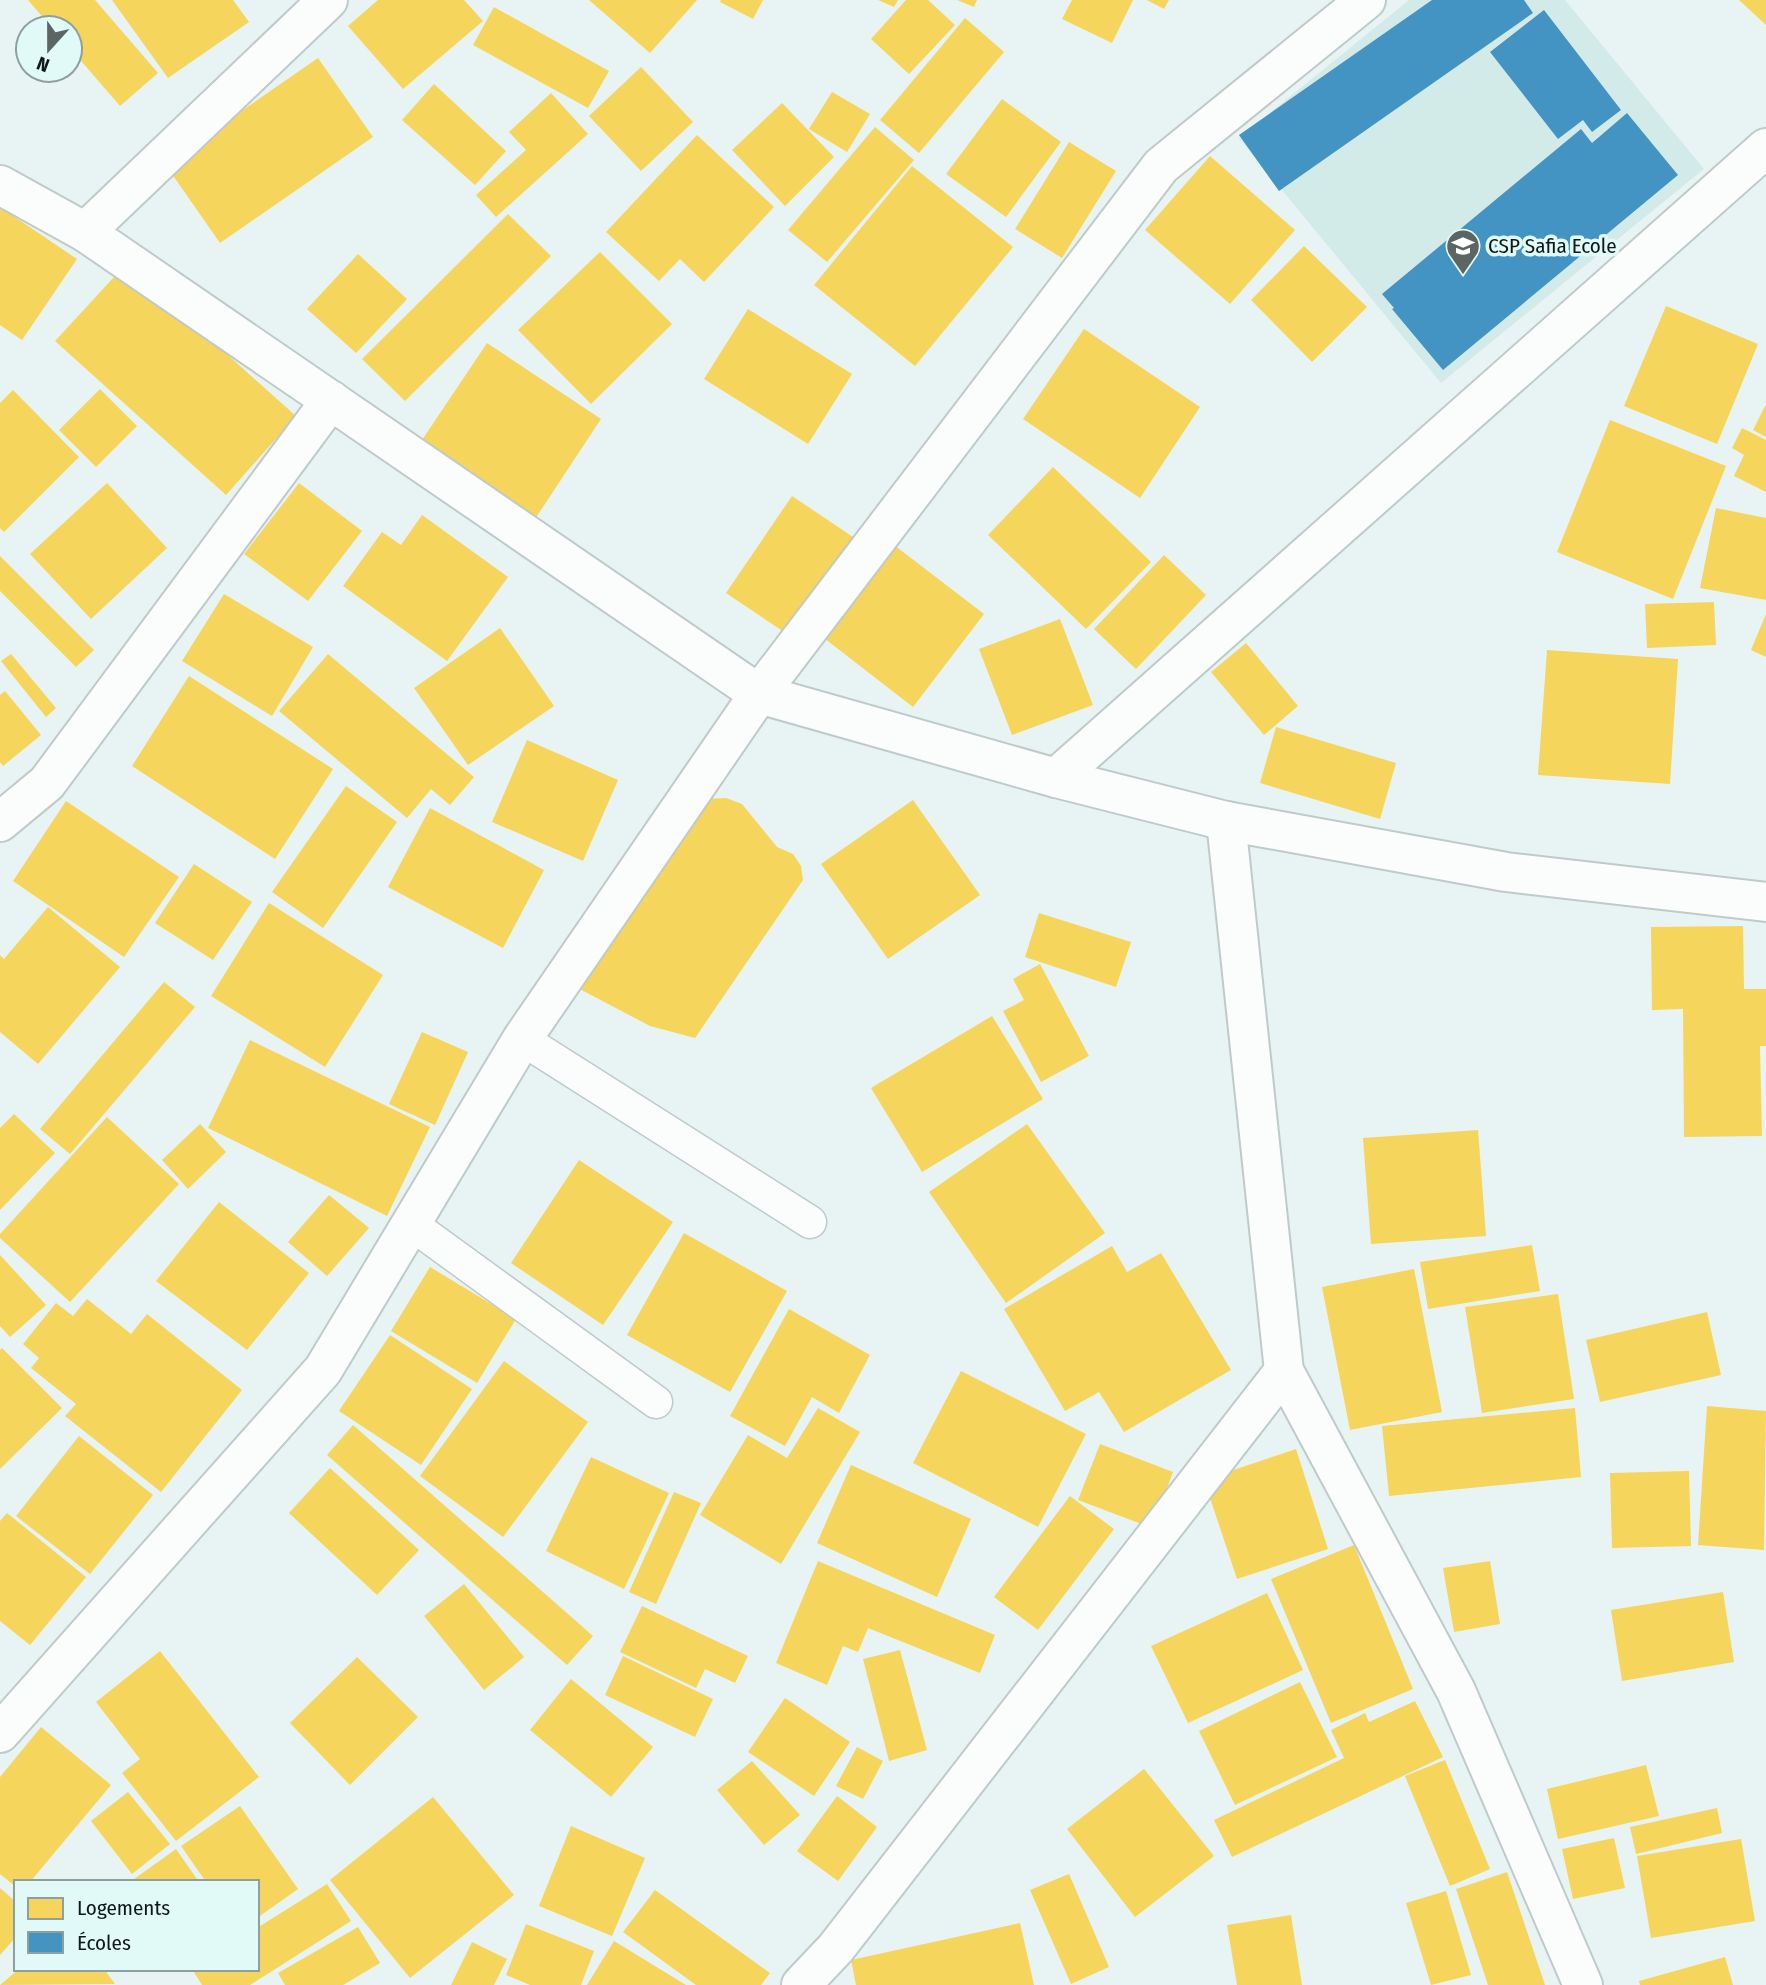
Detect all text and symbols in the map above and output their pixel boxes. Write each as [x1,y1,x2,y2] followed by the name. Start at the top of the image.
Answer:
[14,14,84,84] north arrow
[34,52,53,77] text: N
[1444,227,1482,276] school or university icon: CSP Safia Ecole
[1488,233,1617,259] place label: CSP Safia Ecole
[14,1880,259,1971] legend
[77,1895,170,1921] text: Logements
[77,1930,131,1956] text: Écoles

